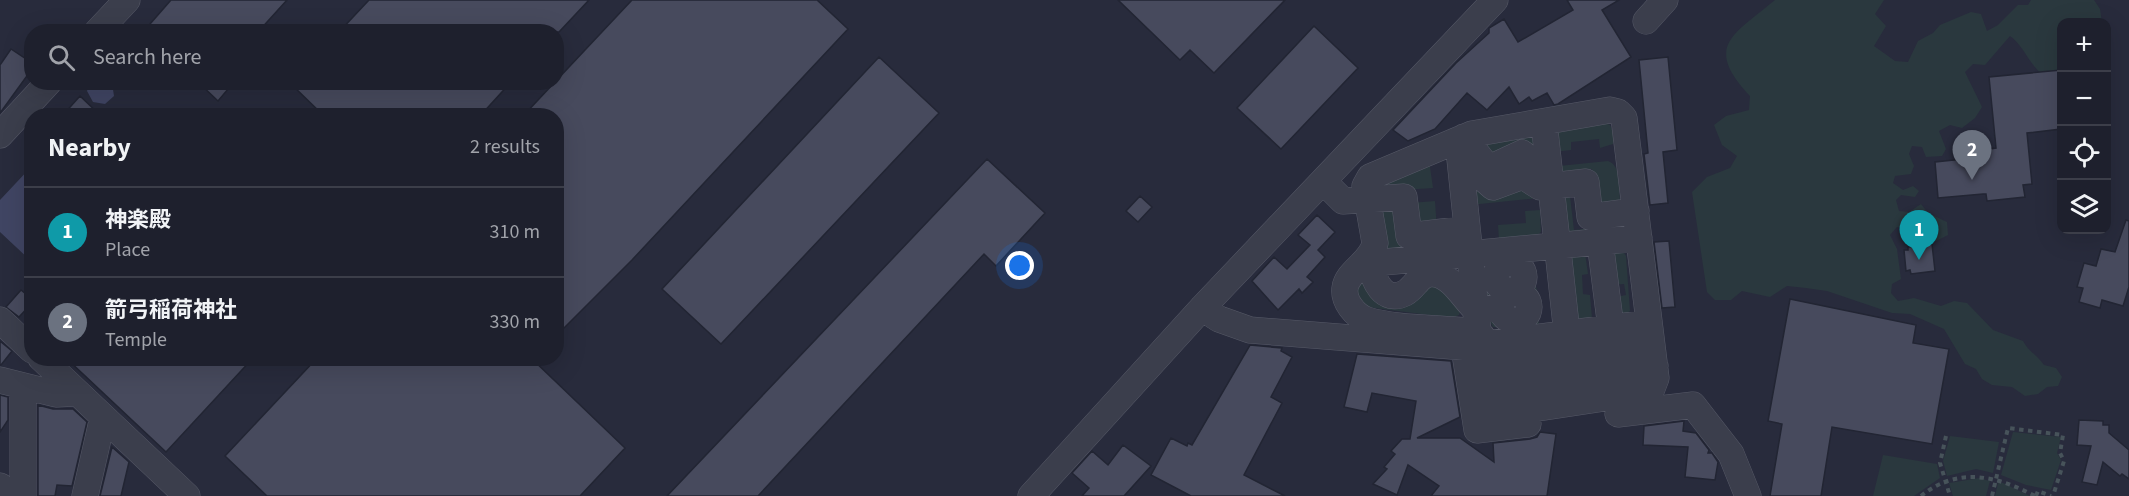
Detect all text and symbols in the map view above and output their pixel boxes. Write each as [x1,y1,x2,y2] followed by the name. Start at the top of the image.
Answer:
[2057,18,2111,234] map controls
[2057,18,2111,72] button: +
[24,24,564,90] search box
[45,41,78,74] icon: search
[93,41,201,73] text: Search here
[2057,72,2111,126] button: −
[2057,126,2111,180] button: locate
[48,129,131,166] text: Nearby
[1952,130,1992,180] pin: 2
[470,133,540,161] text: 2 results
[2057,180,2111,234] button: layers
[105,204,171,236] text: 神楽殿
[1900,210,1938,260] pin: 1
[62,218,73,246] text: 1
[490,218,540,246] text: 310 m
[105,236,150,264] text: Place
[1005,251,1034,280] your location
[105,294,237,326] text: 箭弓稲荷神社
[62,308,73,336] text: 2
[490,308,540,336] text: 330 m
[105,326,167,354] text: Temple

